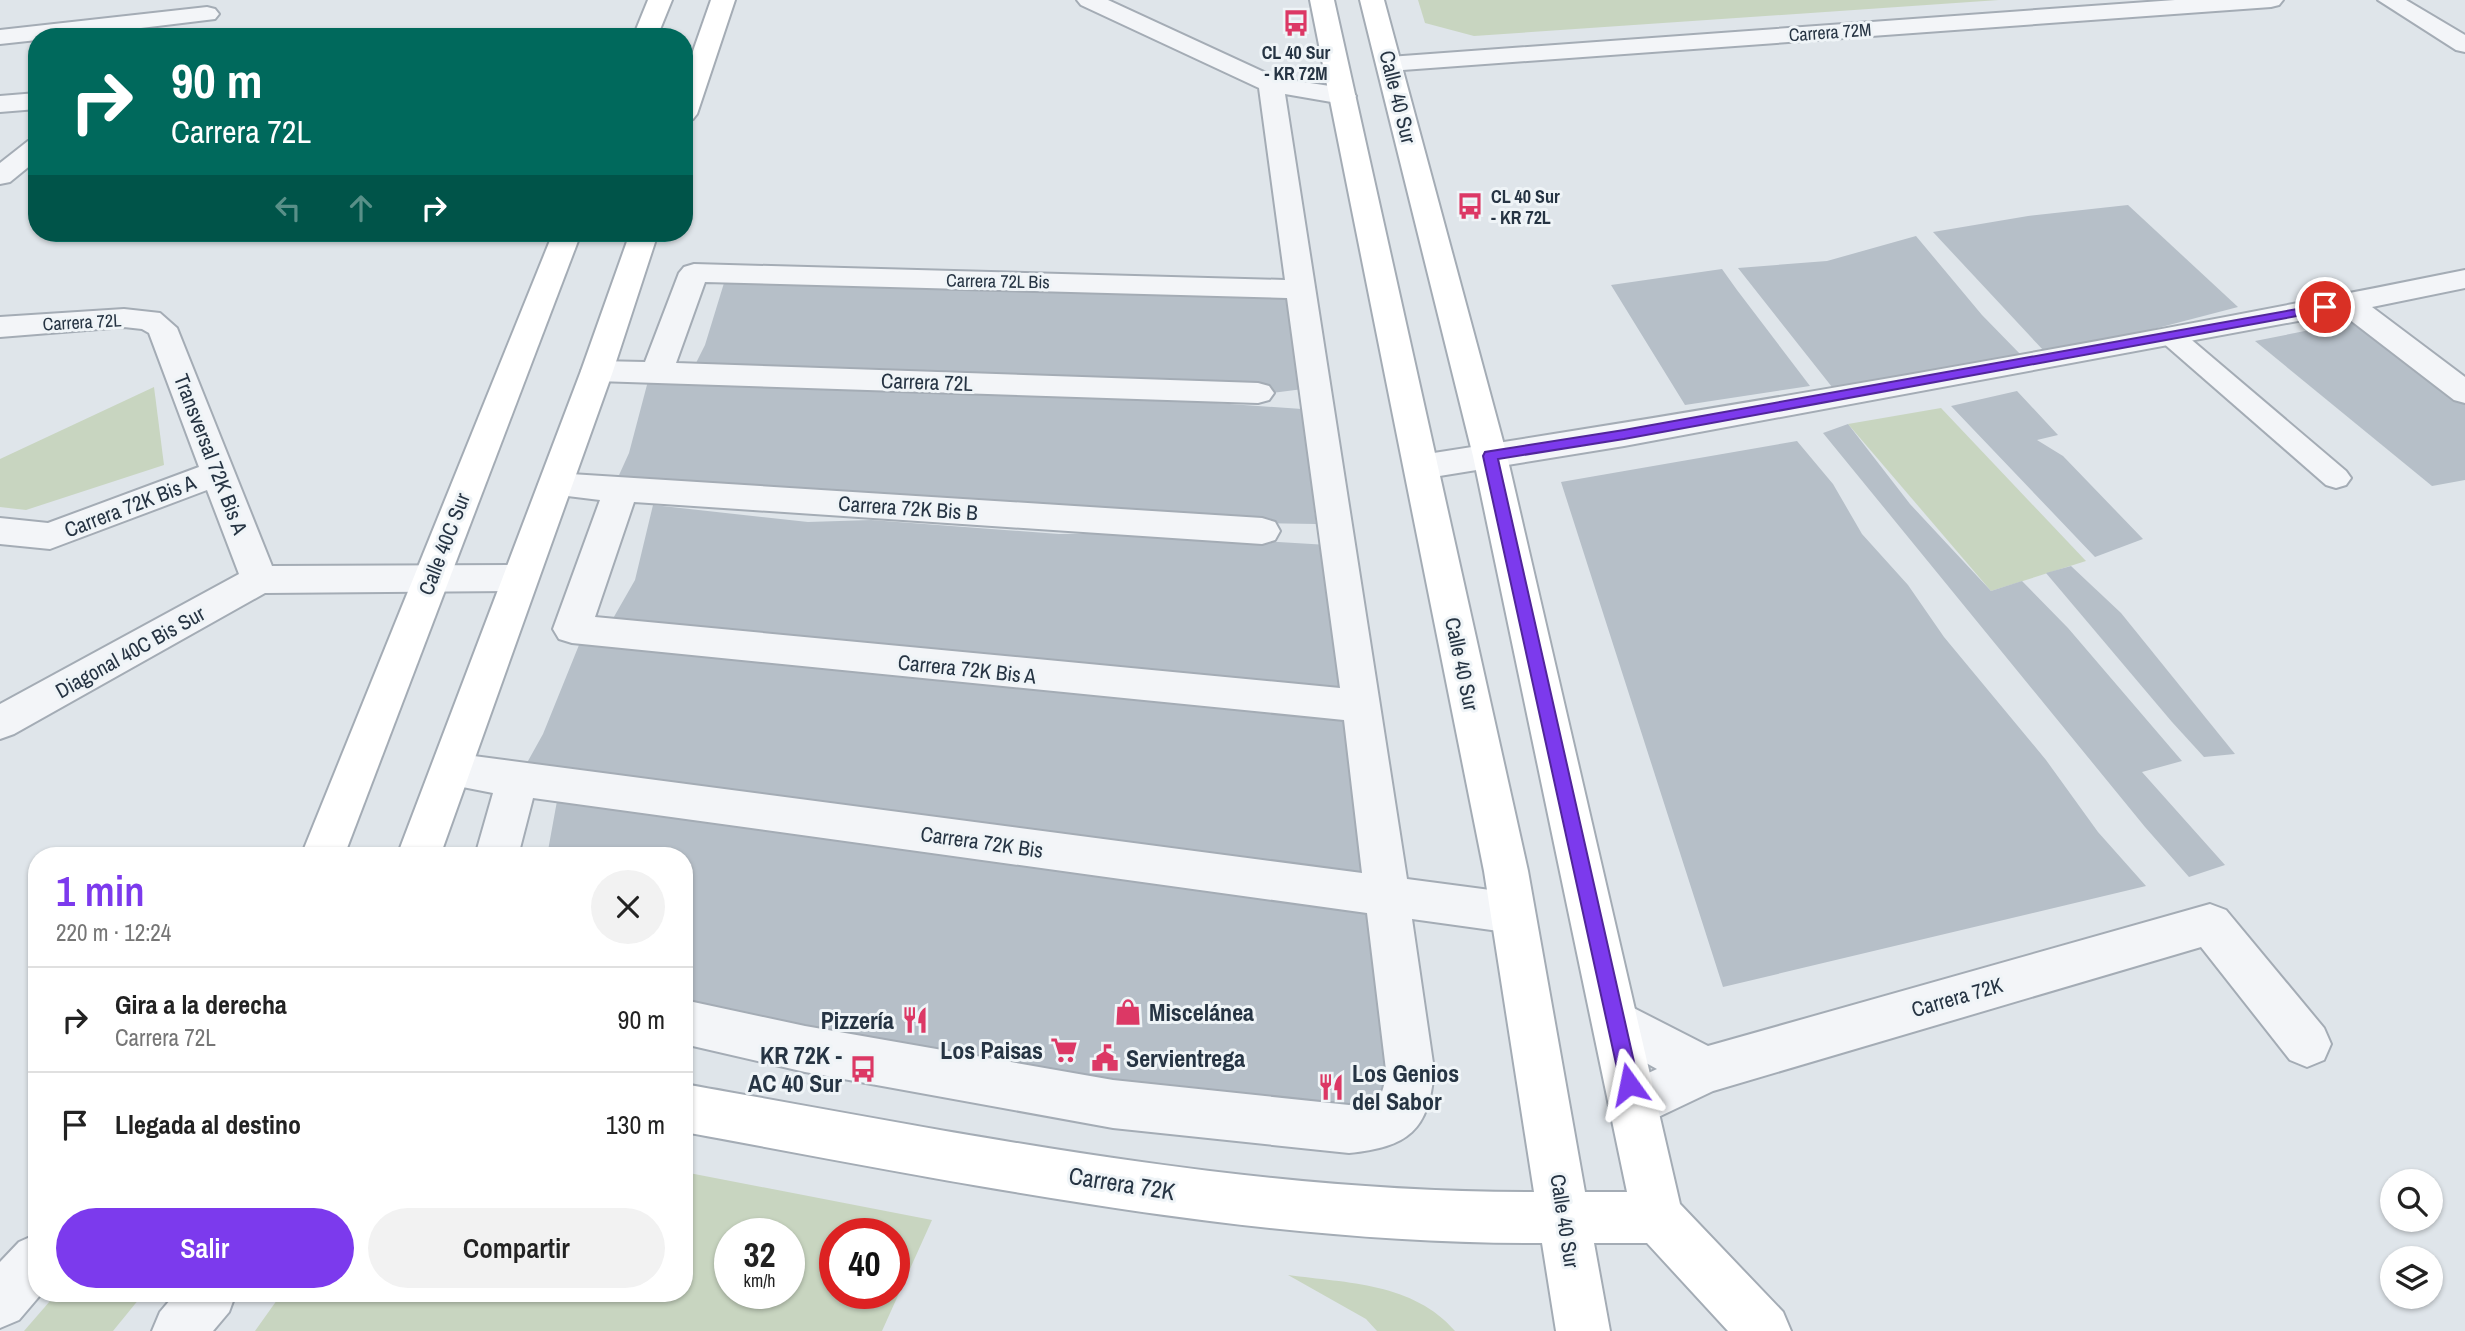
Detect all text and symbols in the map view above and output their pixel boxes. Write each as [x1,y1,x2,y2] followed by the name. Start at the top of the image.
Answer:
[1281,8,1311,38] bus stop icon: CL 40 Sur - KR 72M
[1788,17,1872,47] street label: Carrera 72M
[1262,40,1331,86] place label: CL 40 Sur - KR 72M
[171,47,263,113] text: 90 m
[1372,48,1424,147] street label: Calle 40 Sur
[56,56,147,147] icon: right
[171,110,311,153] text: Carrera 72L
[1491,184,1560,230] place label: CL 40 Sur - KR 72L
[269,189,307,227] icon: left
[342,189,380,227] icon: ahead
[415,189,453,227] icon: right
[1455,191,1485,221] bus stop icon: CL 40 Sur - KR 72L
[946,268,1050,294] street label: Carrera 72L Bis
[2295,277,2355,337] pin
[2306,288,2344,326] icon: arrive
[42,307,122,337] street label: Carrera 72L
[881,366,974,398] street label: Carrera 72L
[167,370,255,539] street label: Transversal 72K Bis A
[60,467,200,544] street label: Carrera 72K Bis A
[411,489,477,599] street label: Calle 40C Sur
[837,489,979,527] street label: Carrera 72K Bis B
[50,599,210,705] street label: Diagonal 40C Bis Sur
[1438,615,1486,714] street label: Calle 40 Sur
[896,647,1038,691] street label: Carrera 72K Bis A
[919,819,1045,865] street label: Carrera 72K Bis
[56,863,145,919] text: 1 min
[591,870,665,944] button: close
[56,917,171,948] text: 220 m · 12:24
[1908,970,2007,1024] street label: Carrera 72K
[115,987,287,1022] text: Gira a la derecha
[1149,996,1254,1028] place label: Miscelánea
[1113,997,1143,1027] shop icon: Miscelánea
[56,1001,94,1039] icon: right
[618,1002,665,1037] text: 90 m
[821,1004,894,1036] place label: Pizzería
[900,1005,930,1035] restaurant icon: Pizzería
[115,1022,216,1053] text: Carrera 72L
[940,1034,1043,1066] place label: Los Paisas
[1049,1035,1079,1065] supermarket icon: Los Paisas
[748,1039,842,1099] place label: KR 72K - AC 40 Sur
[1126,1042,1245,1074] place label: Servientrega
[1090,1043,1120,1073] public building icon: Servientrega
[1592,1047,1666,1121] position arrow
[848,1054,878,1084] bus stop icon: KR 72K - AC 40 Sur
[1352,1057,1459,1117] place label: Los Genios del Sabor
[1316,1072,1346,1102] restaurant icon: Los Genios del Sabor
[56,1106,94,1144] icon: arrive
[115,1107,301,1142] text: Llegada al destino
[606,1107,665,1142] text: 130 m
[1067,1159,1177,1207] street label: Carrera 72K
[2380,1169,2443,1309] map controls
[2380,1169,2443,1232] button: search
[1543,1172,1587,1270] street label: Calle 40 Sur
[56,1208,354,1288] button: Salir
[368,1208,665,1288] button: Compartir
[819,1218,910,1309] speed limit sign: 40
[744,1231,775,1278] text: 32
[2380,1246,2443,1309] button: layers
[744,1268,776,1293] text: km/h

